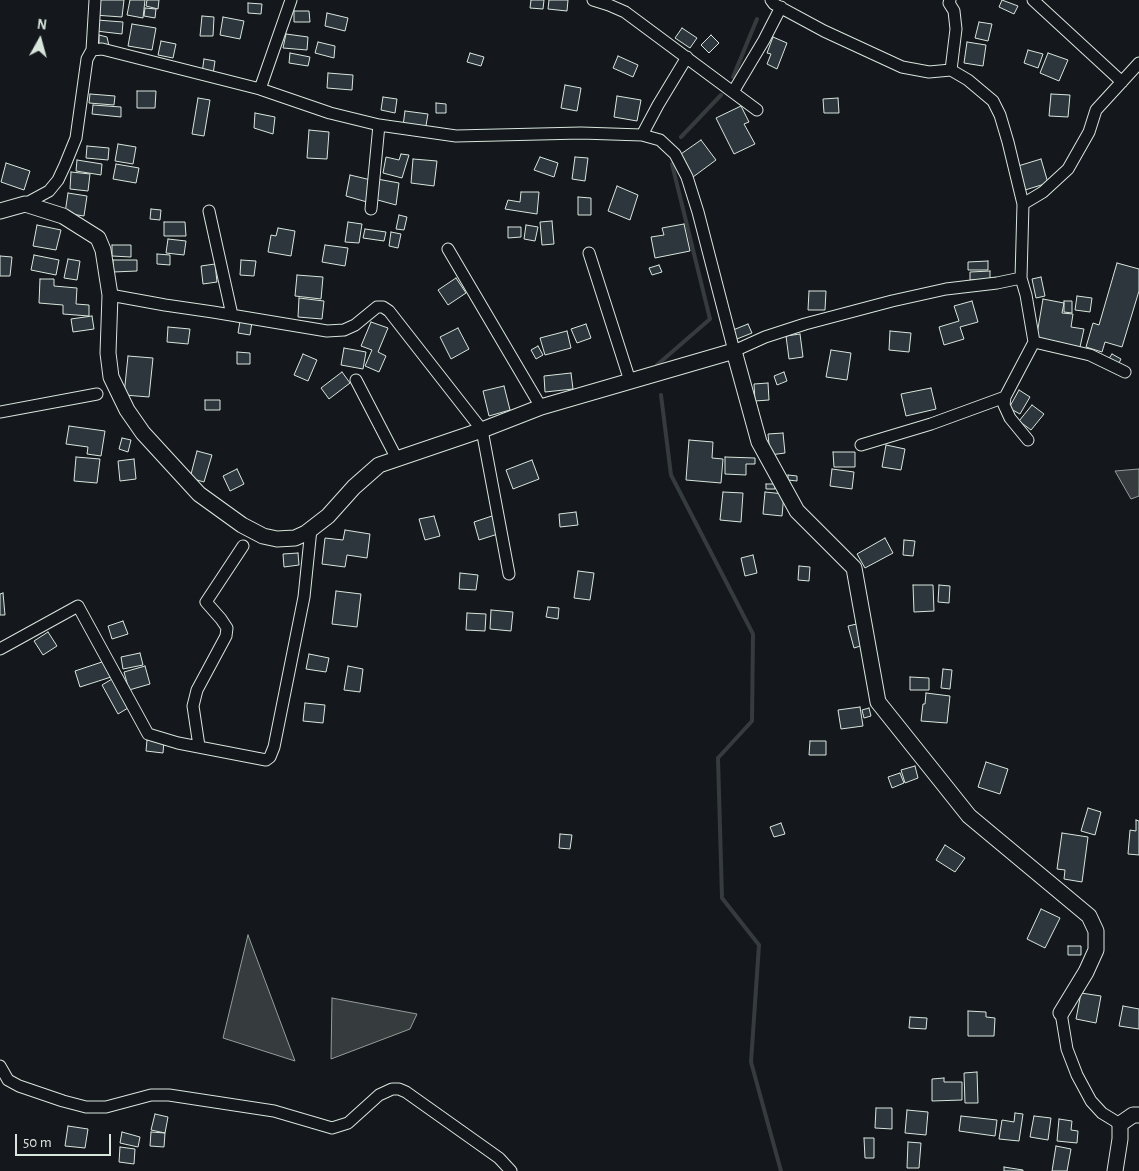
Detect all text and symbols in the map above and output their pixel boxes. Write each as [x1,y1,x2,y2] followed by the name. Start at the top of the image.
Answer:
[15,15,65,65] north arrow
[36,18,48,33] text: N
[18,1124,114,1156] scale bar
[23,1135,52,1150] text: 50 m

